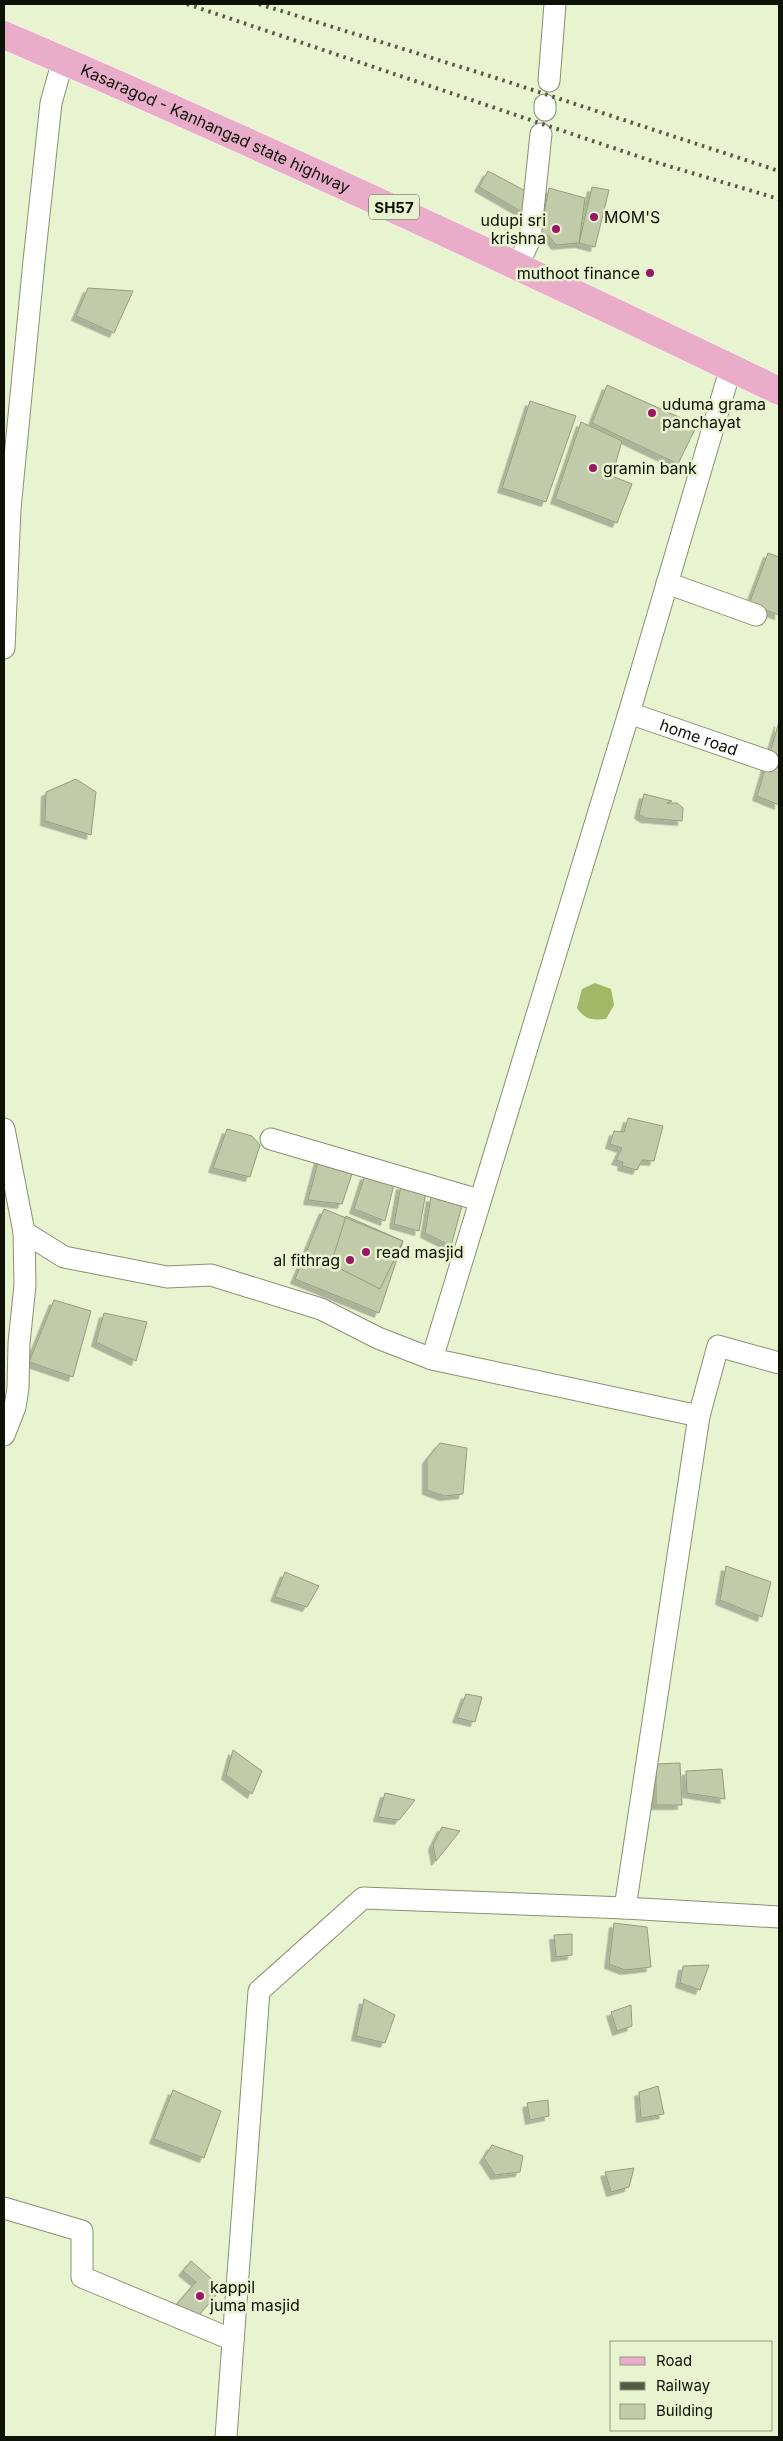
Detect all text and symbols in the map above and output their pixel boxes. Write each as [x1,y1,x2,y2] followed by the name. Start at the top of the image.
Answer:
[78,59,353,197] street label: Kasaragod - Kanhangad state highway
[369,194,419,220] road number: SH57
[604,207,660,227] place label: MOM'S
[481,210,546,248] place label: udupi sri krishna
[588,211,600,223] marker: MOM'S
[550,223,562,235] marker: udupi sri krishna
[517,263,640,283] place label: muthoot finance
[644,267,656,279] marker: muthoot finance
[662,394,766,432] place label: uduma grama panchayat
[646,407,658,419] marker: uduma grama panchayat
[603,458,697,478] place label: gramin bank
[587,462,599,474] marker: gramin bank
[657,714,741,760] street label: home road
[376,1242,464,1262] place label: read masjid
[360,1246,372,1258] marker: read masjid
[273,1250,340,1270] place label: al fithrag
[344,1254,356,1266] marker: al fithrag
[209,2277,300,2315] place label: kappil juma masjid
[194,2290,206,2302] marker: kappil juma masjid
[610,2341,773,2431] legend
[656,2351,692,2370] text: Road
[656,2376,711,2395] text: Railway
[656,2401,713,2420] text: Building

